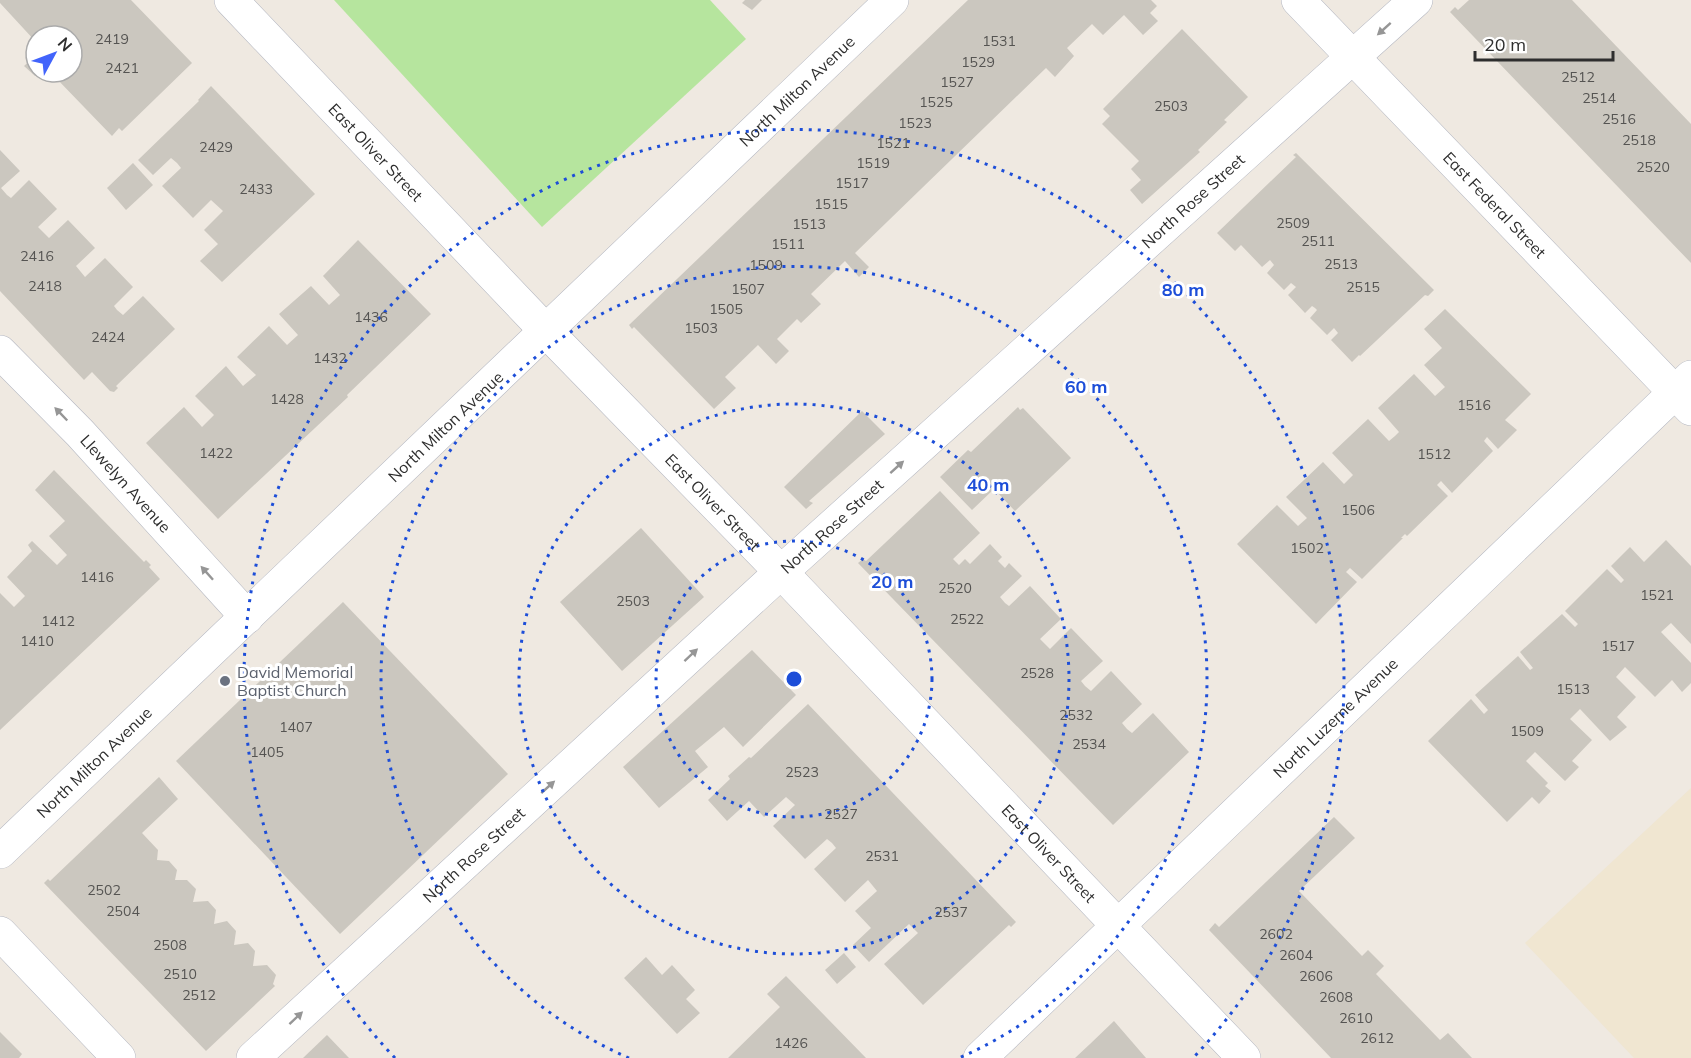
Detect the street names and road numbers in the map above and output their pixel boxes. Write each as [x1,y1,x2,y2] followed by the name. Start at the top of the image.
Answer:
[735,31,859,151] street label: North Milton Avenue
[324,99,427,206] street label: East Oliver Street
[1439,147,1551,262] street label: East Federal Street
[1137,149,1249,252] street label: North Rose Street
[384,367,507,486] street label: North Milton Avenue
[76,430,175,537] street label: Llewelyn Avenue
[661,449,765,555] street label: East Oliver Street
[776,474,888,578] street label: North Rose Street
[1269,653,1402,782] street label: North Luzerne Avenue
[32,703,156,822] street label: North Milton Avenue
[998,800,1101,907] street label: East Oliver Street
[419,803,529,907] street label: North Rose Street

